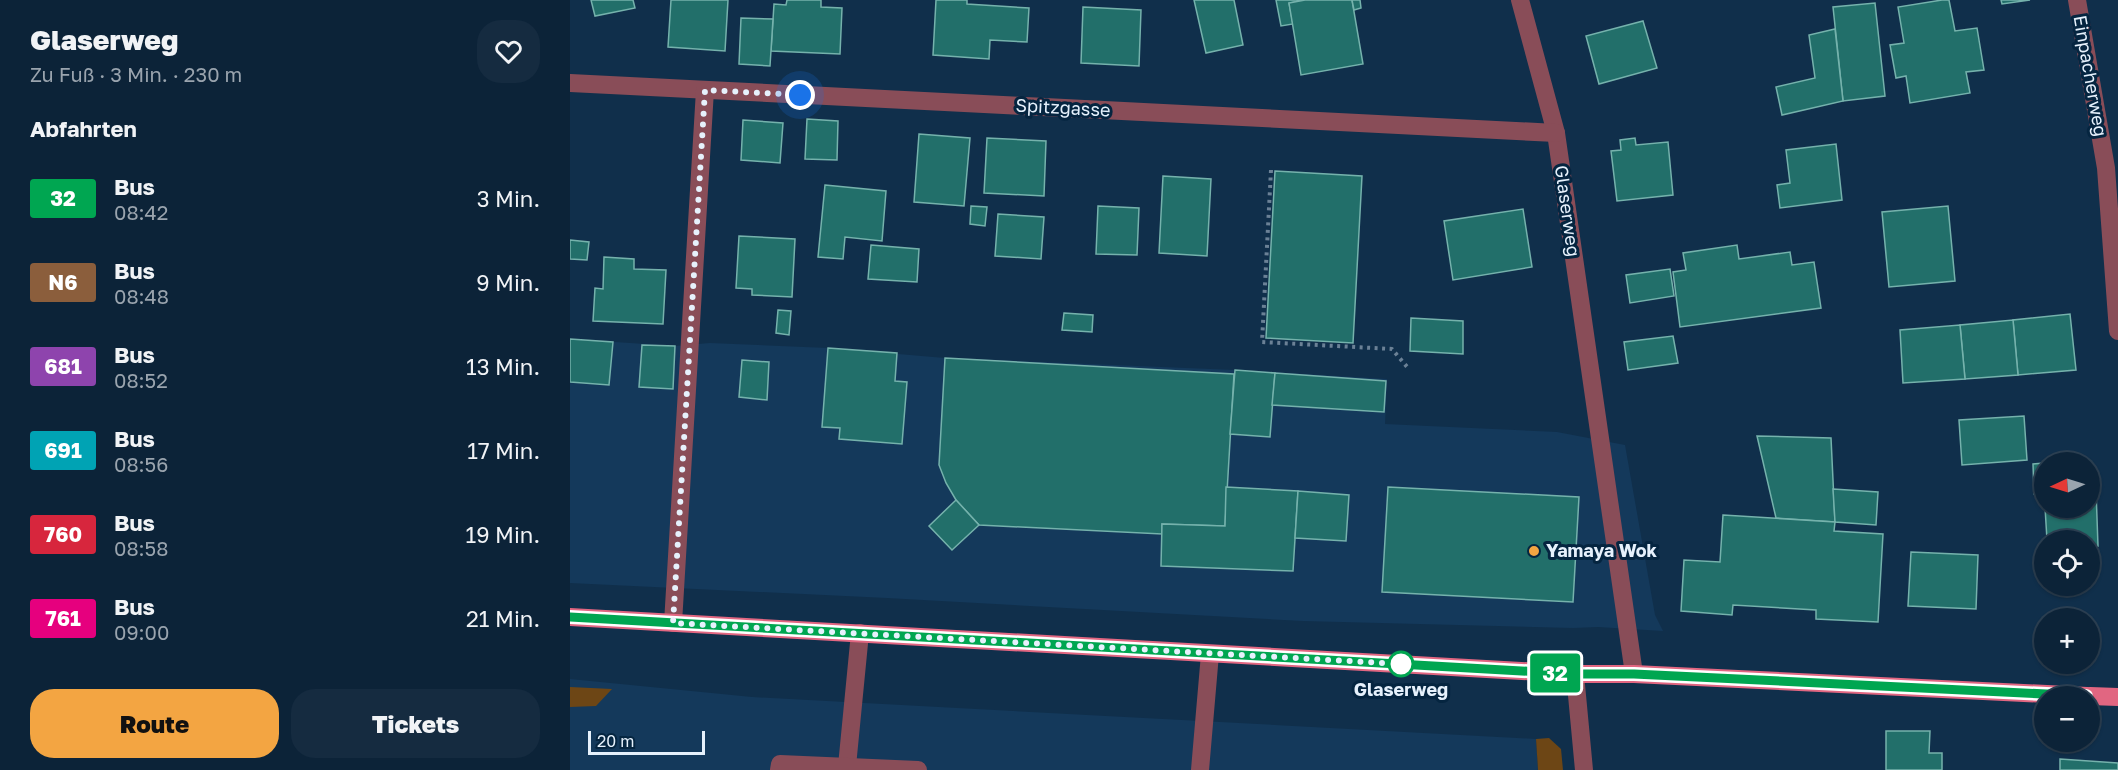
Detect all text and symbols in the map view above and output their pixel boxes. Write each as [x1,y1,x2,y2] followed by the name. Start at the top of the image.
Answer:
[2069,13,2112,138] street label: Einpacherweg
[477,20,540,83] button: heart
[30,23,178,56] text: Glaserweg
[30,62,242,86] text: Zu Fuß · 3 Min. · 230 m
[785,80,815,110] your location
[1015,94,1111,120] street label: Spitzgasse
[30,115,137,142] text: Abfahrten
[1551,164,1585,258] street label: Glaserweg
[114,173,155,200] text: Bus
[50,185,76,211] text: 32
[477,185,540,212] text: 3 Min.
[114,200,168,224] text: 08:42
[114,257,155,284] text: Bus
[48,269,78,295] text: N6
[476,269,540,296] text: 9 Min.
[114,284,169,308] text: 08:48
[114,341,155,368] text: Bus
[44,353,82,379] text: 681
[466,353,540,380] text: 13 Min.
[114,368,168,392] text: 08:52
[114,425,155,452] text: Bus
[44,437,82,463] text: 691
[467,437,540,464] text: 17 Min.
[114,452,168,476] text: 08:56
[2034,452,2100,518] north arrow
[2034,452,2100,752] map controls
[114,509,155,536] text: Bus
[44,521,82,547] text: 760
[466,521,540,548] text: 19 Min.
[2034,530,2100,596] button: locate
[114,536,168,560] text: 08:58
[1546,539,1658,561] place label: Yamaya Wok
[1527,544,1541,558] marker: Yamaya Wok
[114,593,155,620] text: Bus
[45,605,81,631] text: 761
[466,605,540,632] text: 21 Min.
[2034,608,2100,674] button: +
[114,620,169,644] text: 09:00
[1388,651,1414,677] marker: Glaserweg
[1528,654,1582,692] line badge: 32
[1542,660,1568,686] text: 32
[1354,678,1448,700] place label: Glaserweg
[2034,686,2100,752] button: −
[30,689,279,758] button: Route
[291,689,540,758] button: Tickets
[588,728,705,756] scale bar
[597,731,634,751] text: 20 m

